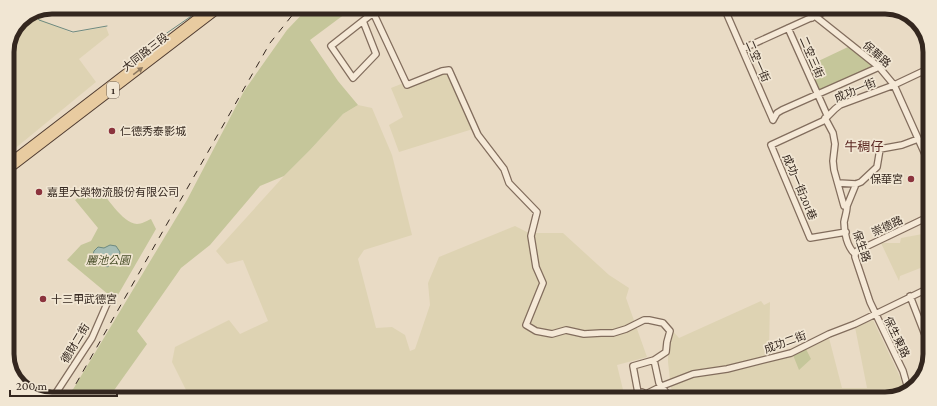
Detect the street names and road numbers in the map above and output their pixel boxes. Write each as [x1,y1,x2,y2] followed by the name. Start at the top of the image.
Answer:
[120,30,170,74] street label: 大同路三段
[798,34,826,80] street label: 二空三街
[744,38,772,84] street label: 二空一街
[861,39,893,69] street label: 保華路
[832,76,878,104] street label: 成功一街
[107,82,119,98] road number: 1
[781,152,819,222] street label: 成功一街201巷
[870,214,904,238] street label: 崇德路
[851,228,873,264] street label: 保生路
[882,315,912,359] street label: 保生東路
[59,321,91,365] street label: 德財二街
[762,329,808,355] street label: 成功二街

